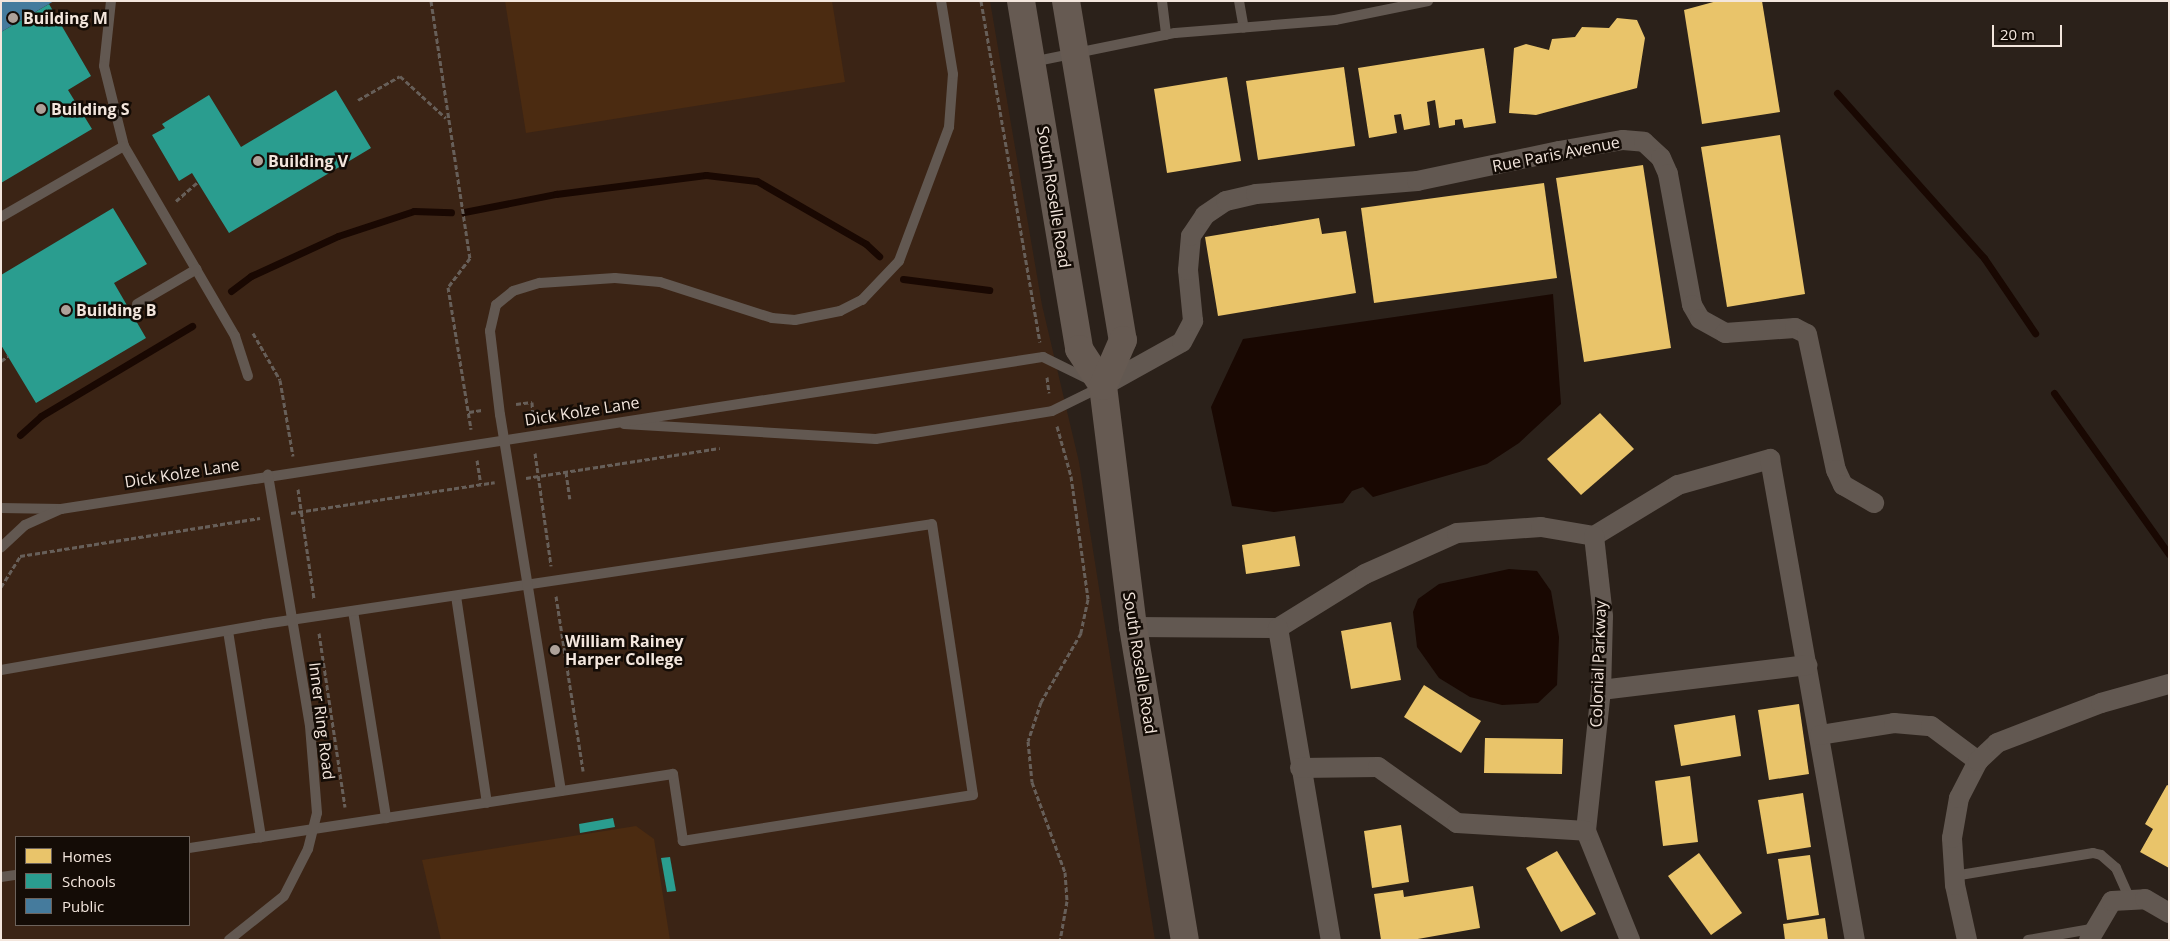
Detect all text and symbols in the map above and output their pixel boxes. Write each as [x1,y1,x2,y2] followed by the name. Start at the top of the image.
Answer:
[23,8,108,28] place label: Building M
[7,12,19,24] marker: Building M
[1995,15,2065,47] scale bar
[2000,24,2035,44] text: 20 m
[51,99,130,119] place label: Building S
[35,103,47,115] marker: Building S
[1033,125,1075,269] street label: South Roselle Road
[1491,132,1621,176] street label: Rue Paris Avenue
[268,151,348,171] place label: Building V
[252,155,264,167] marker: Building V
[76,300,156,320] place label: Building B
[60,304,72,316] marker: Building B
[523,392,641,430] street label: Dick Kolze Lane
[123,454,241,492] street label: Dick Kolze Lane
[1119,591,1161,735] street label: South Roselle Road
[1586,600,1610,728] street label: Colonial Parkway
[565,631,684,669] place label: William Rainey Harper College
[549,644,561,656] marker: William Rainey Harper College
[305,661,339,781] street label: Inner Ring Road
[15,836,190,926] legend
[62,846,112,866] text: Homes
[62,871,116,891] text: Schools
[62,896,104,916] text: Public

